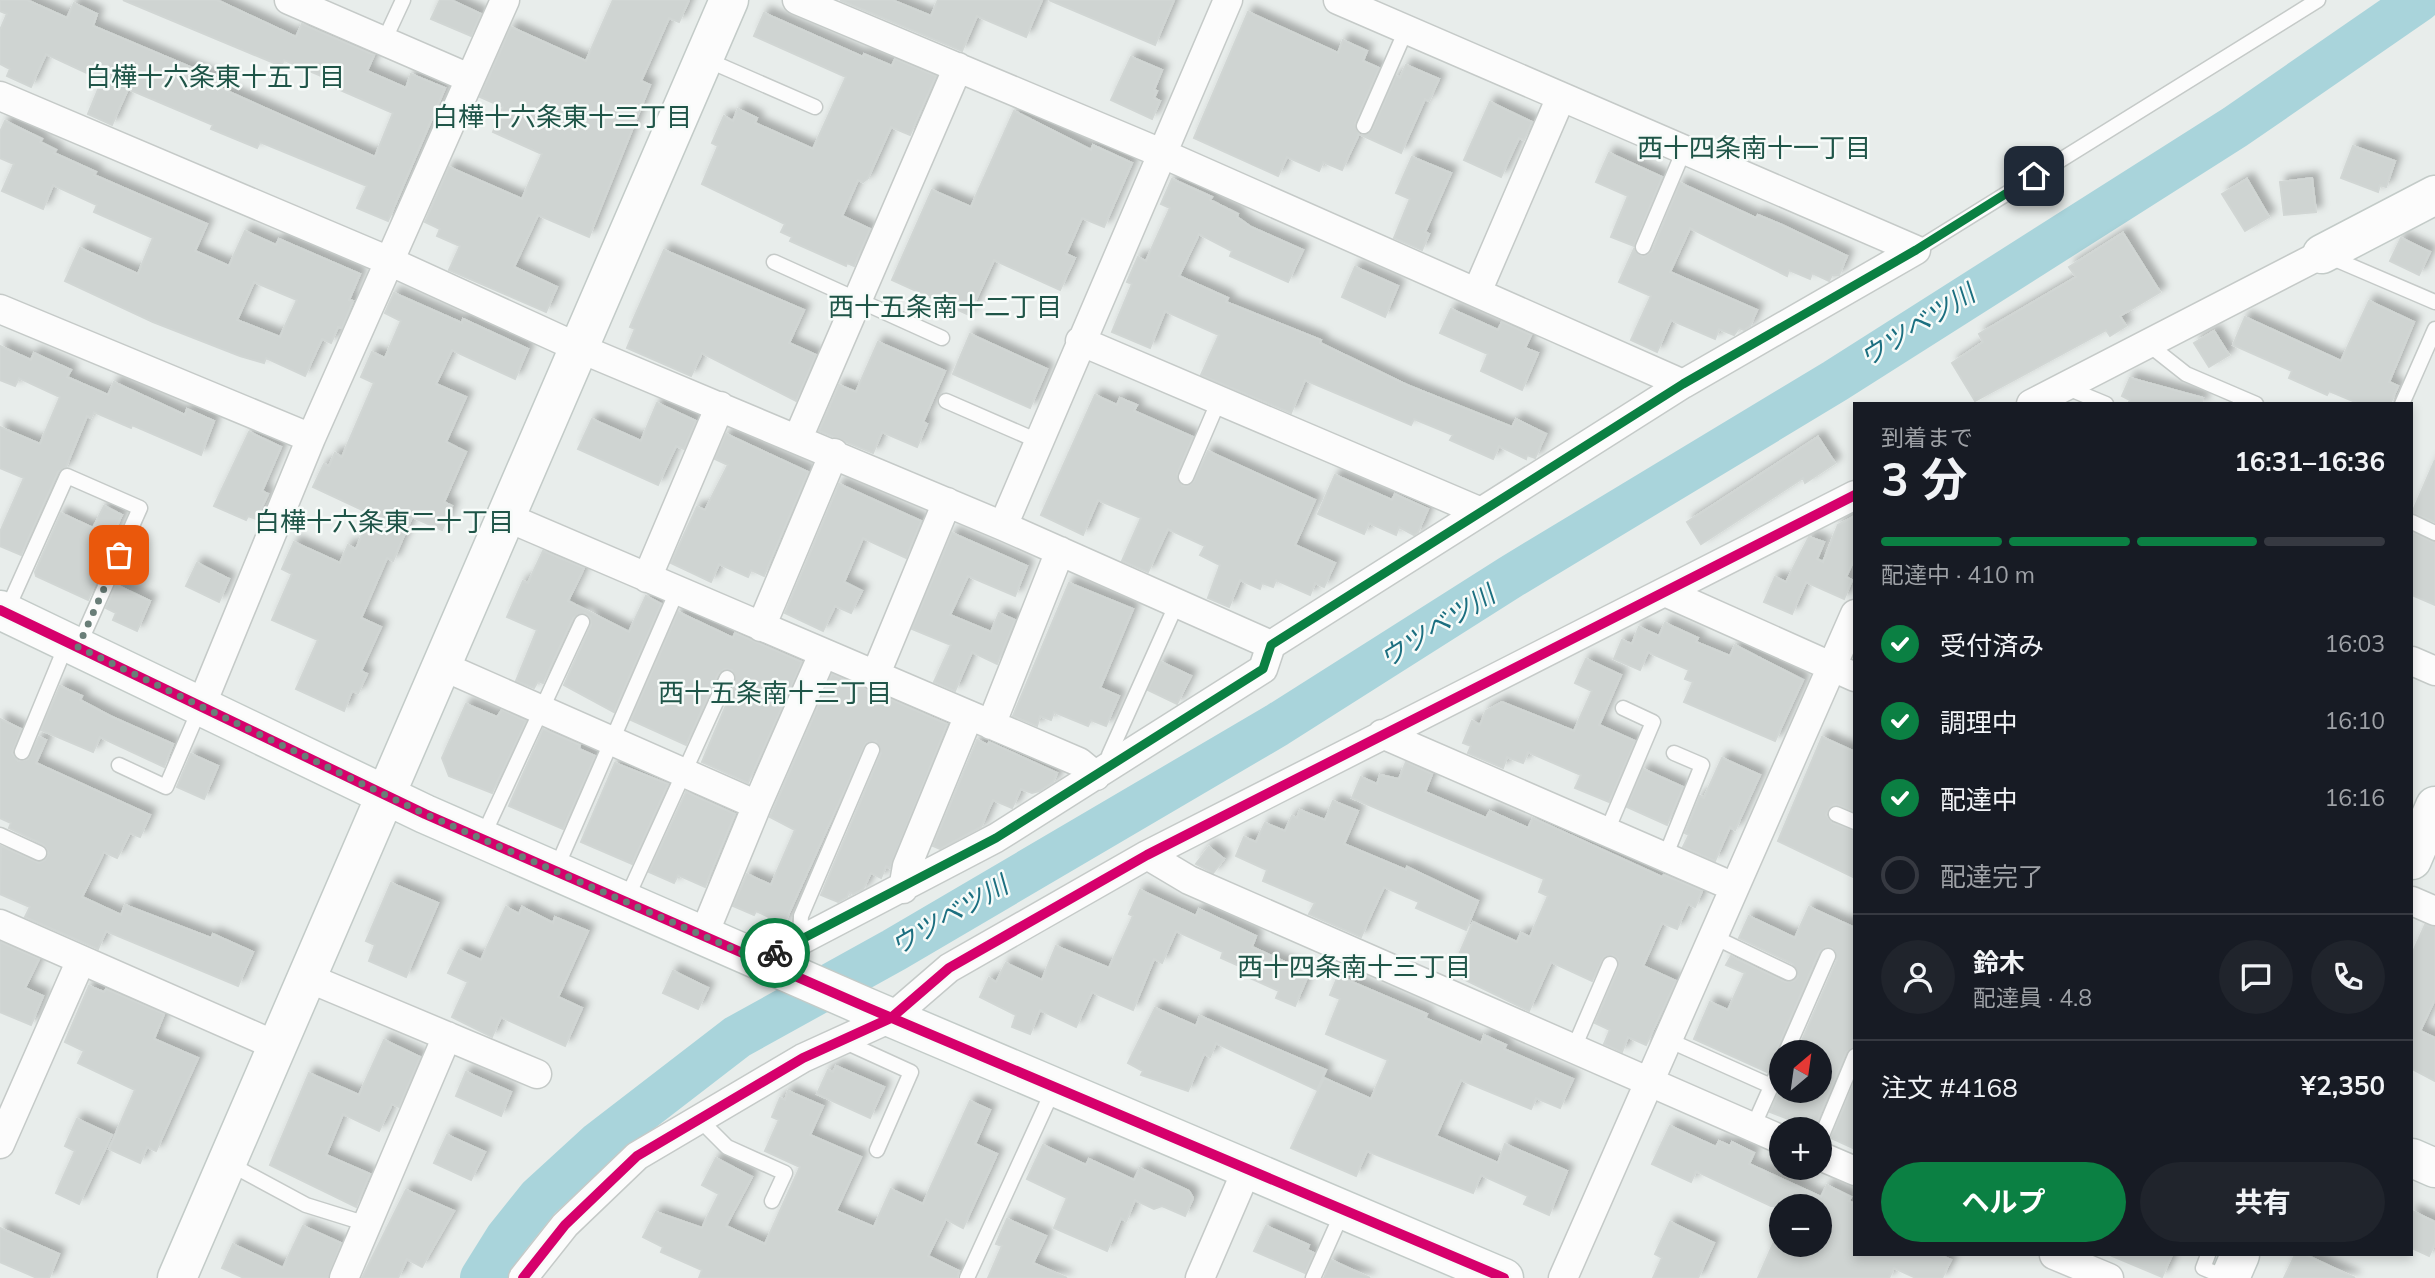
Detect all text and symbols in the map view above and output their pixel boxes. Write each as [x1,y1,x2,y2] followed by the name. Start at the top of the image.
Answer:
[85,60,345,93] district label: 白樺十六条東十五丁目
[432,100,692,133] district label: 白樺十六条東十三丁目
[1637,131,1871,164] district label: 西十四条南十一丁目
[2004,146,2064,206] pin
[2015,157,2053,195] icon: home
[1853,275,1983,373] water label: ウツベツ川
[828,290,1062,323] district label: 西十五条南十二丁目
[1881,423,1973,452] text: 到着まで
[2234,445,2385,478] text: 16:31–16:36
[1881,450,1967,508] text: 3 分
[254,505,514,538] district label: 白樺十六条東二十丁目
[89,525,149,585] pin
[100,536,138,574] icon: bag
[1881,560,2035,589] text: 配達中 · 410 m
[1373,576,1503,674] water label: ウツベツ川
[1881,625,1919,663] icon: check
[1940,629,2044,662] text: 受付済み
[2325,629,2385,658] text: 16:03
[658,676,892,709] district label: 西十五条南十三丁目
[1881,702,1919,740] icon: check
[1940,706,2018,739] text: 調理中
[2325,706,2385,735] text: 16:10
[1881,779,1919,817] icon: check
[1940,783,2018,816] text: 配達中
[2325,783,2385,812] text: 16:16
[1940,860,2044,893] text: 配達完了
[884,867,1016,962] water label: ウツベツ川
[740,918,810,988] courier
[756,934,794,972] icon: bike
[1881,940,1955,1014] button: person
[2219,940,2293,1014] button: chat
[2311,940,2385,1014] button: phone
[1973,946,2025,979] text: 鈴木
[1237,950,1471,983] district label: 西十四条南十三丁目
[1973,983,2092,1012] text: 配達員 · 4.8
[1769,1040,1832,1102] north arrow
[1769,1040,1832,1257] map controls
[2301,1069,2385,1102] text: ¥2,350
[1881,1071,2018,1104] text: 注文 #4168
[1769,1117,1832,1180] button: +
[1881,1162,2126,1242] button: ヘルプ
[2140,1162,2385,1242] button: 共有
[1769,1194,1832,1257] button: −

